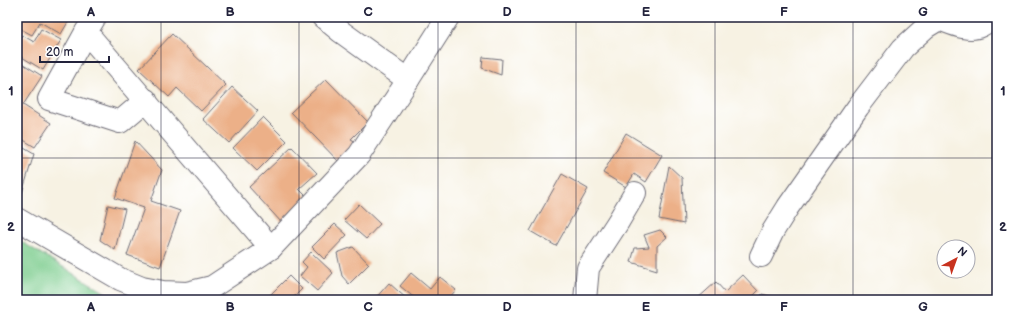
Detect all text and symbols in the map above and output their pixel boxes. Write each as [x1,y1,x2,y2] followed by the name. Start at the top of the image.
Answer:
[86,4,95,20] text: A
[225,4,235,20] text: B
[363,4,373,20] text: C
[502,4,512,20] text: D
[642,4,651,20] text: E
[780,4,788,20] text: F
[918,4,928,20] text: G
[40,38,109,64] scale bar
[46,45,73,60] text: 20 m
[8,83,14,99] text: 1
[1000,83,1006,99] text: 1
[7,219,15,235] text: 2
[999,219,1007,235] text: 2
[936,239,976,279] north arrow
[955,244,970,259] text: N
[86,299,95,315] text: A
[225,299,235,315] text: B
[363,299,373,315] text: C
[502,299,512,315] text: D
[642,299,651,315] text: E
[780,299,788,315] text: F
[918,299,928,315] text: G

